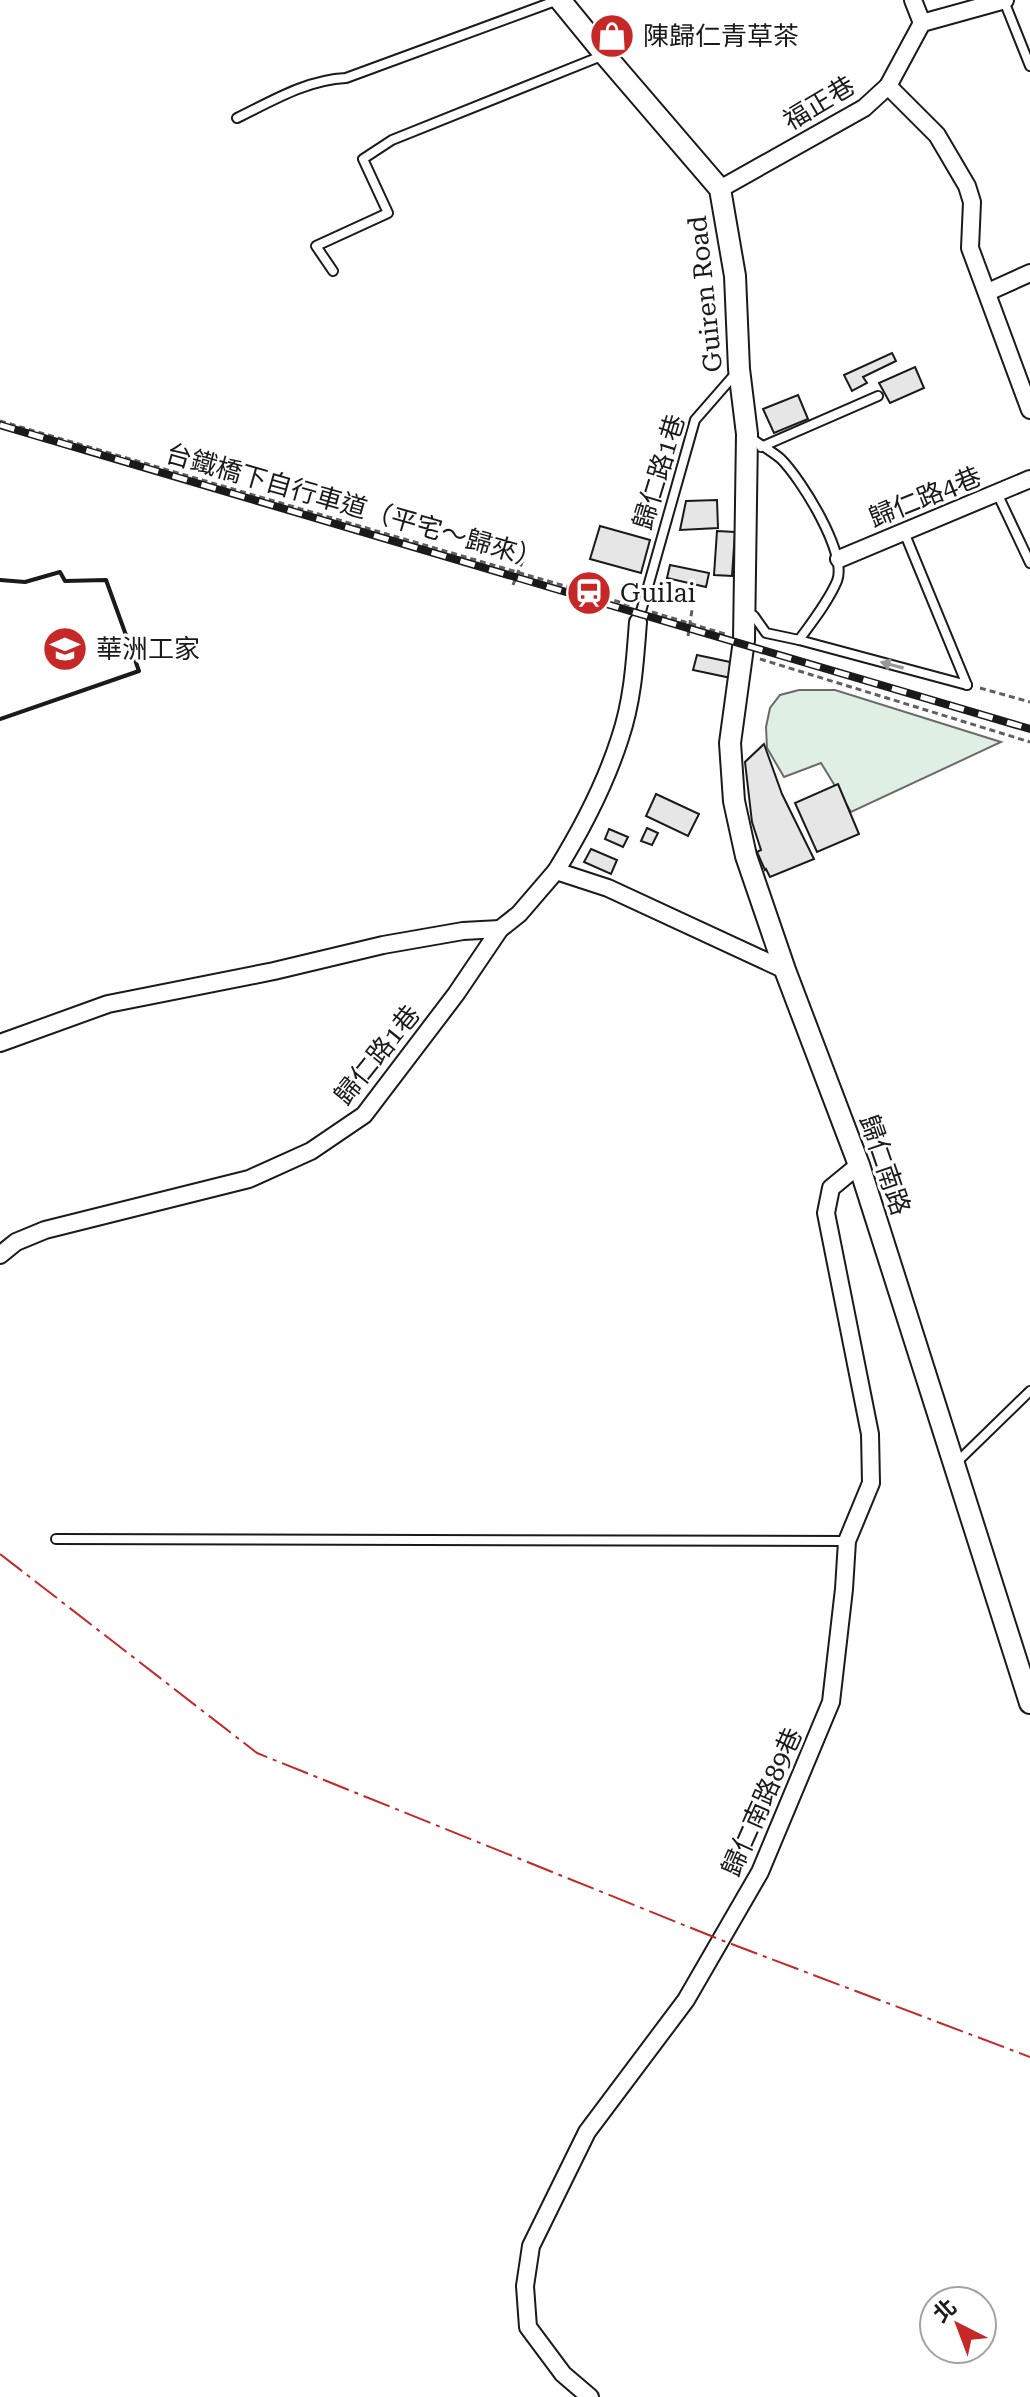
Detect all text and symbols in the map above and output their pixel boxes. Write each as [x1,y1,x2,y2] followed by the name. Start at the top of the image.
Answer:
[588,12,636,60] shop icon: 陳歸仁青草茶
[643,21,799,51] place label: 陳歸仁青草茶
[778,70,860,136] street label: 福正巷
[682,214,728,374] street label: Guiren Road
[627,411,691,533] street label: 歸仁路1巷
[162,438,546,574] street label: 台鐵橋下自行車道（平宅～歸來）
[864,461,986,533] street label: 歸仁路4巷
[565,569,613,617] station icon: Guilai
[620,578,696,608] place label: Guilai
[41,625,89,673] school or university icon: 華洲工家
[96,634,200,664] place label: 華洲工家
[879,658,904,670] one-way arrow
[328,999,426,1111] street label: 歸仁路1巷
[854,1111,916,1219] street label: 歸仁南路
[716,1723,808,1881] street label: 歸仁南路89巷
[918,2285,998,2365] north arrow
[928,2294,961,2327] text: 北

